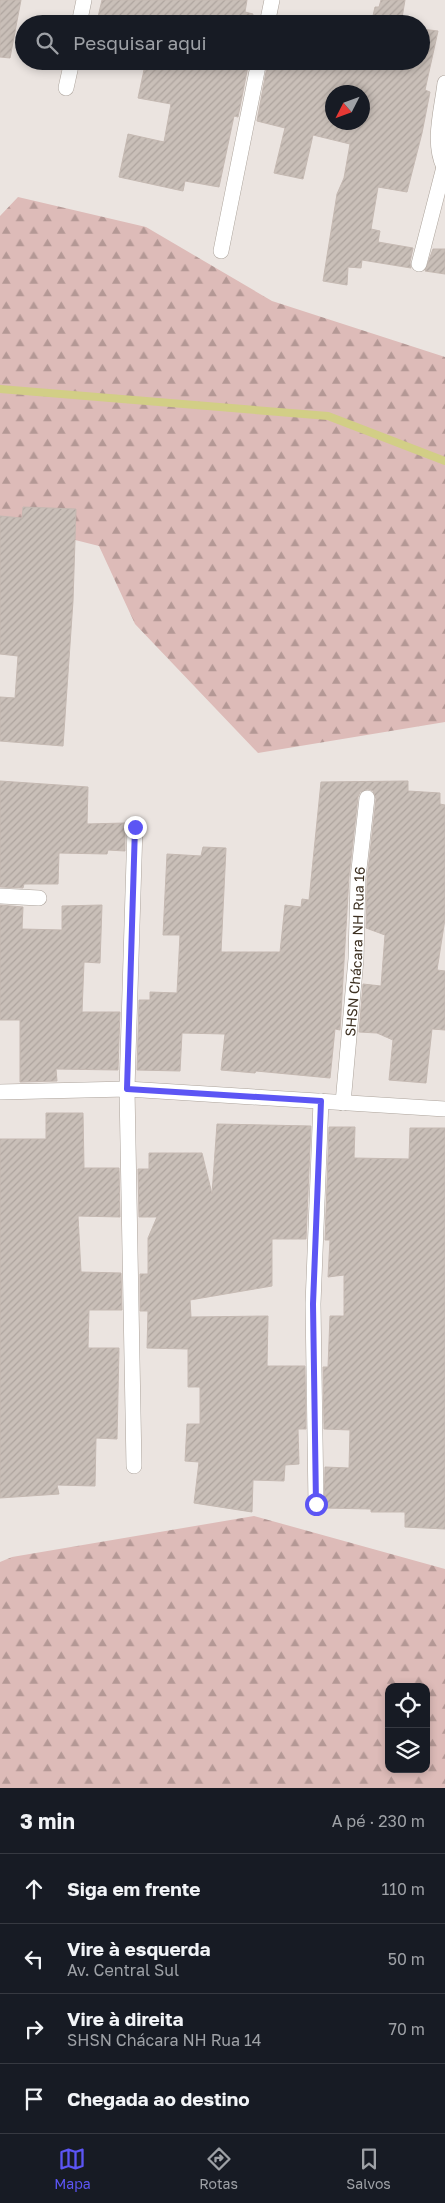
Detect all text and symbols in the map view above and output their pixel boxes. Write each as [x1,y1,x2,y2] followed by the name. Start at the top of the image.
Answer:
[15,15,430,70] search box
[33,29,61,57] icon: search
[73,31,207,54] text: Pesquisar aqui
[325,85,370,130] north arrow
[124,816,147,839] route end
[341,866,368,1037] street label: SHSN Chácara NH Rua 16
[305,1493,328,1516] route start
[385,1683,430,1773] map controls
[385,1683,430,1728] button: locate
[385,1728,430,1773] button: layers
[20,1808,75,1834] text: 3 min
[332,1811,425,1831] text: A pé · 230 m
[20,1875,48,1903] icon: ahead
[67,1877,201,1900] text: Siga em frente
[381,1879,425,1899] text: 110 m
[67,1937,210,1960] text: Vire à esquerda
[20,1945,48,1973] icon: left
[388,1949,425,1969] text: 50 m
[67,1960,179,1980] text: Av. Central Sul
[67,2007,184,2030] text: Vire à direita
[20,2015,48,2043] icon: right
[388,2019,425,2039] text: 70 m
[67,2030,262,2050] text: SHSN Chácara NH Rua 14
[20,2085,48,2113] icon: arrive
[67,2087,250,2110] text: Chegada ao destino
[54,2145,91,2192] tab: Mapa
[199,2145,238,2192] tab: Rotas
[346,2145,391,2192] tab: Salvos

